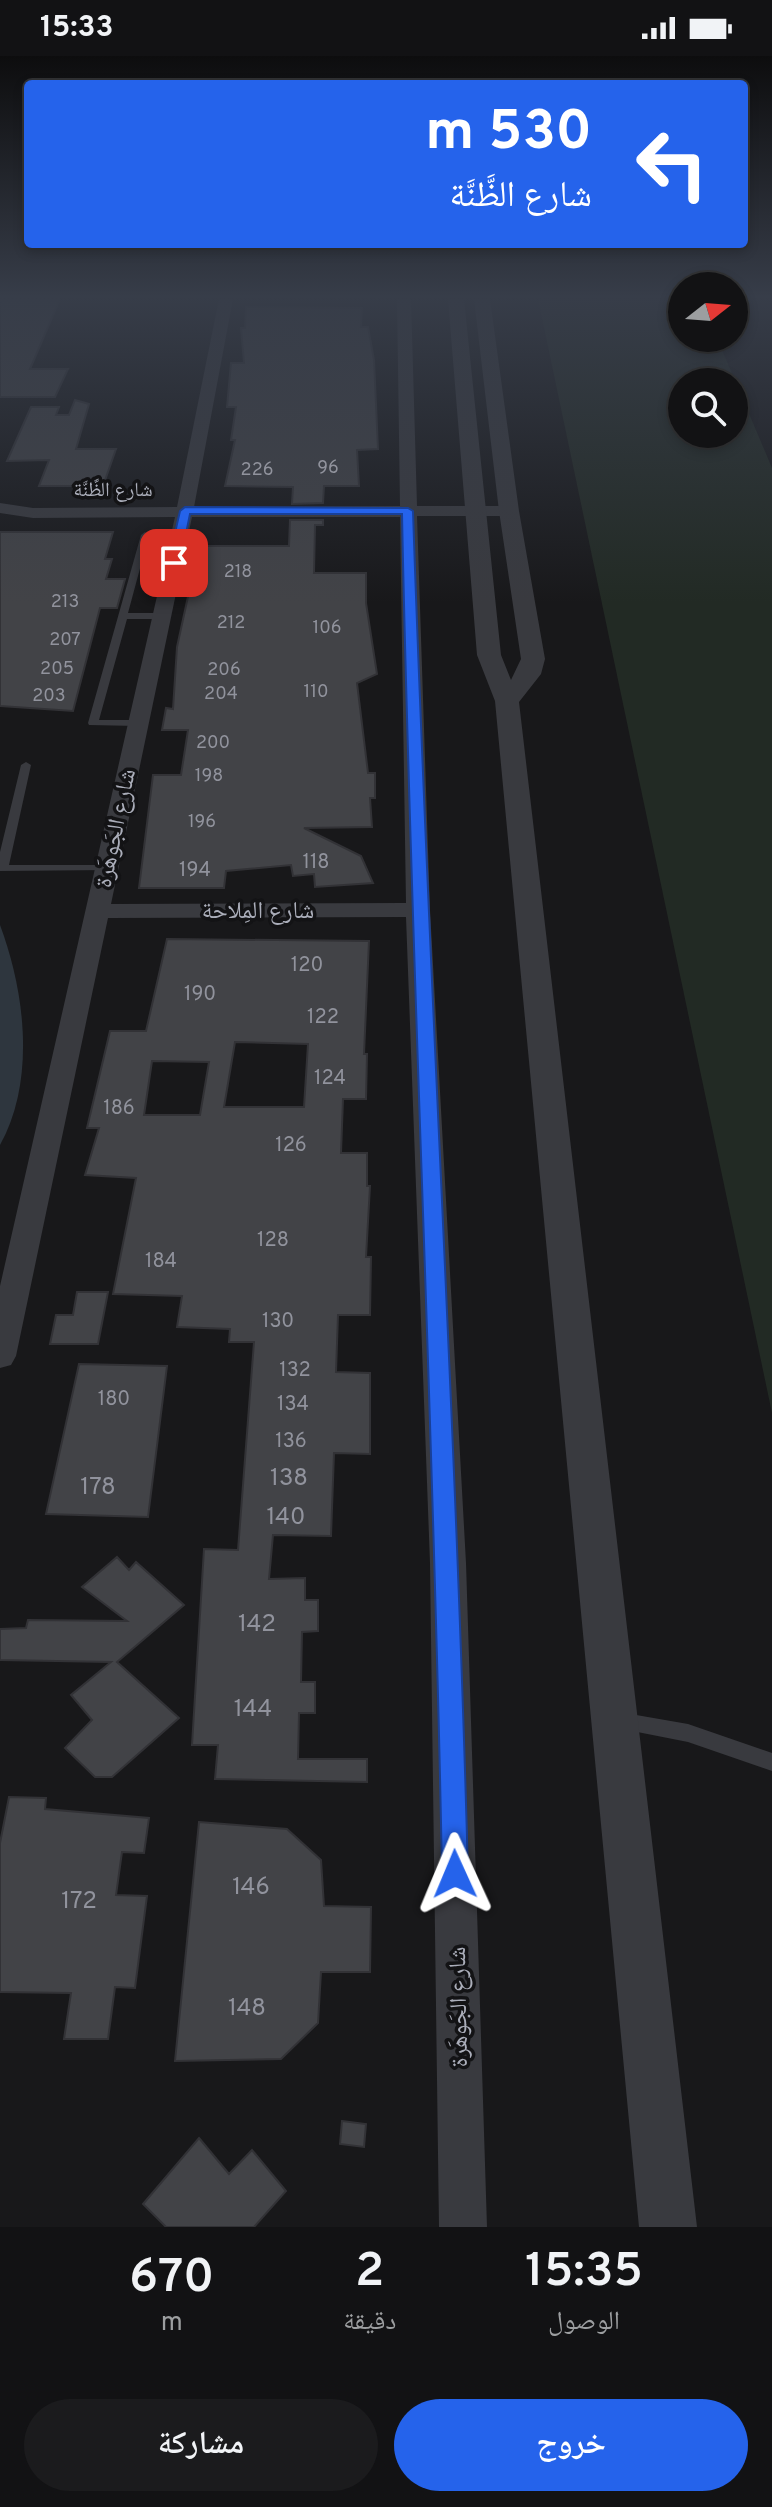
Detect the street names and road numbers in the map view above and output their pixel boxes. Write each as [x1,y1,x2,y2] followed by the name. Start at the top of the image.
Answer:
[73,478,153,504] street label: شارع الظَّنَّة
[90,766,144,891] street label: شارع الجَوهَرة
[202,897,314,927] street label: شارع المِلاحة
[444,1946,476,2068] street label: شارع الجَوهَرة

